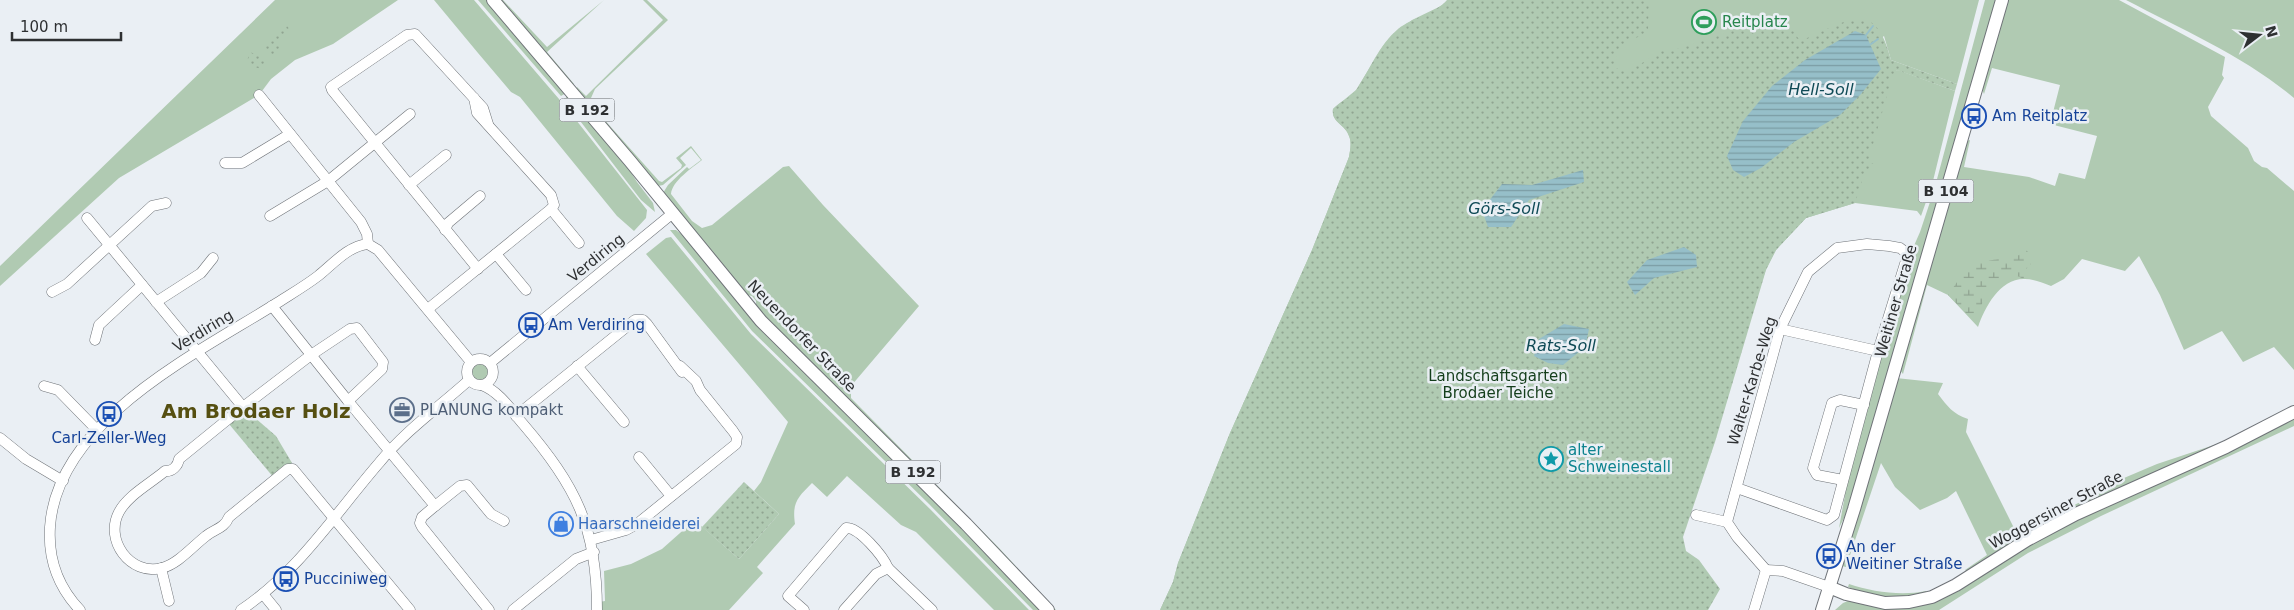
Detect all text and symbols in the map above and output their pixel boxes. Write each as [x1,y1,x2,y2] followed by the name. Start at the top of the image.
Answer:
[1691,9,1717,35] sports icon: Reitplatz
[12,10,121,42] scale bar
[2234,10,2284,60] north arrow
[1722,13,1788,31] place label: Reitplatz
[20,18,68,36] text: 100 m
[2262,24,2281,39] text: N
[1788,80,1854,99] water label: Hell-Soll
[560,98,614,122] road number: B 192
[1961,103,1987,129] bus stop icon: Am Reitplatz
[1992,107,2087,125] place label: Am Reitplatz
[1918,180,1974,202] road number: B 104
[1468,199,1540,218] water label: Görs-Soll
[564,230,628,286] street label: Verdiring
[1871,243,1921,359] street label: Weitiner Straße
[744,276,860,396] street label: Neuendorfer Straße
[170,306,236,356] street label: Verdiring
[518,312,544,338] bus stop icon: Am Verdiring
[1724,314,1780,448] street label: Walter-Karbe-Weg
[548,316,645,334] place label: Am Verdiring
[1526,336,1597,355] water label: Rats-Soll
[1428,367,1568,402] park label: Landschaftsgarten Brodaer Teiche
[389,397,415,423] office icon: PLANUNG kompakt
[161,399,351,423] district label: Am Brodaer Holz
[96,401,122,427] bus stop icon: Carl-Zeller-Weg
[420,401,563,419] place label: PLANUNG kompakt
[51,429,167,447] place label: Carl-Zeller-Weg
[1568,441,1671,476] place label: alter Schweinestall
[1538,446,1564,472] place icon: alter Schweinestall
[886,461,940,484] road number: B 192
[1986,467,2126,553] street label: Woggersiner Straße
[548,511,574,537] shop icon: Haarschneiderei
[578,515,700,533] place label: Haarschneiderei
[1846,538,1963,573] place label: An der Weitiner Straße
[1816,543,1842,569] bus stop icon: An der Weitiner Straße
[273,566,299,592] bus stop icon: Pucciniweg
[304,570,388,588] place label: Pucciniweg

